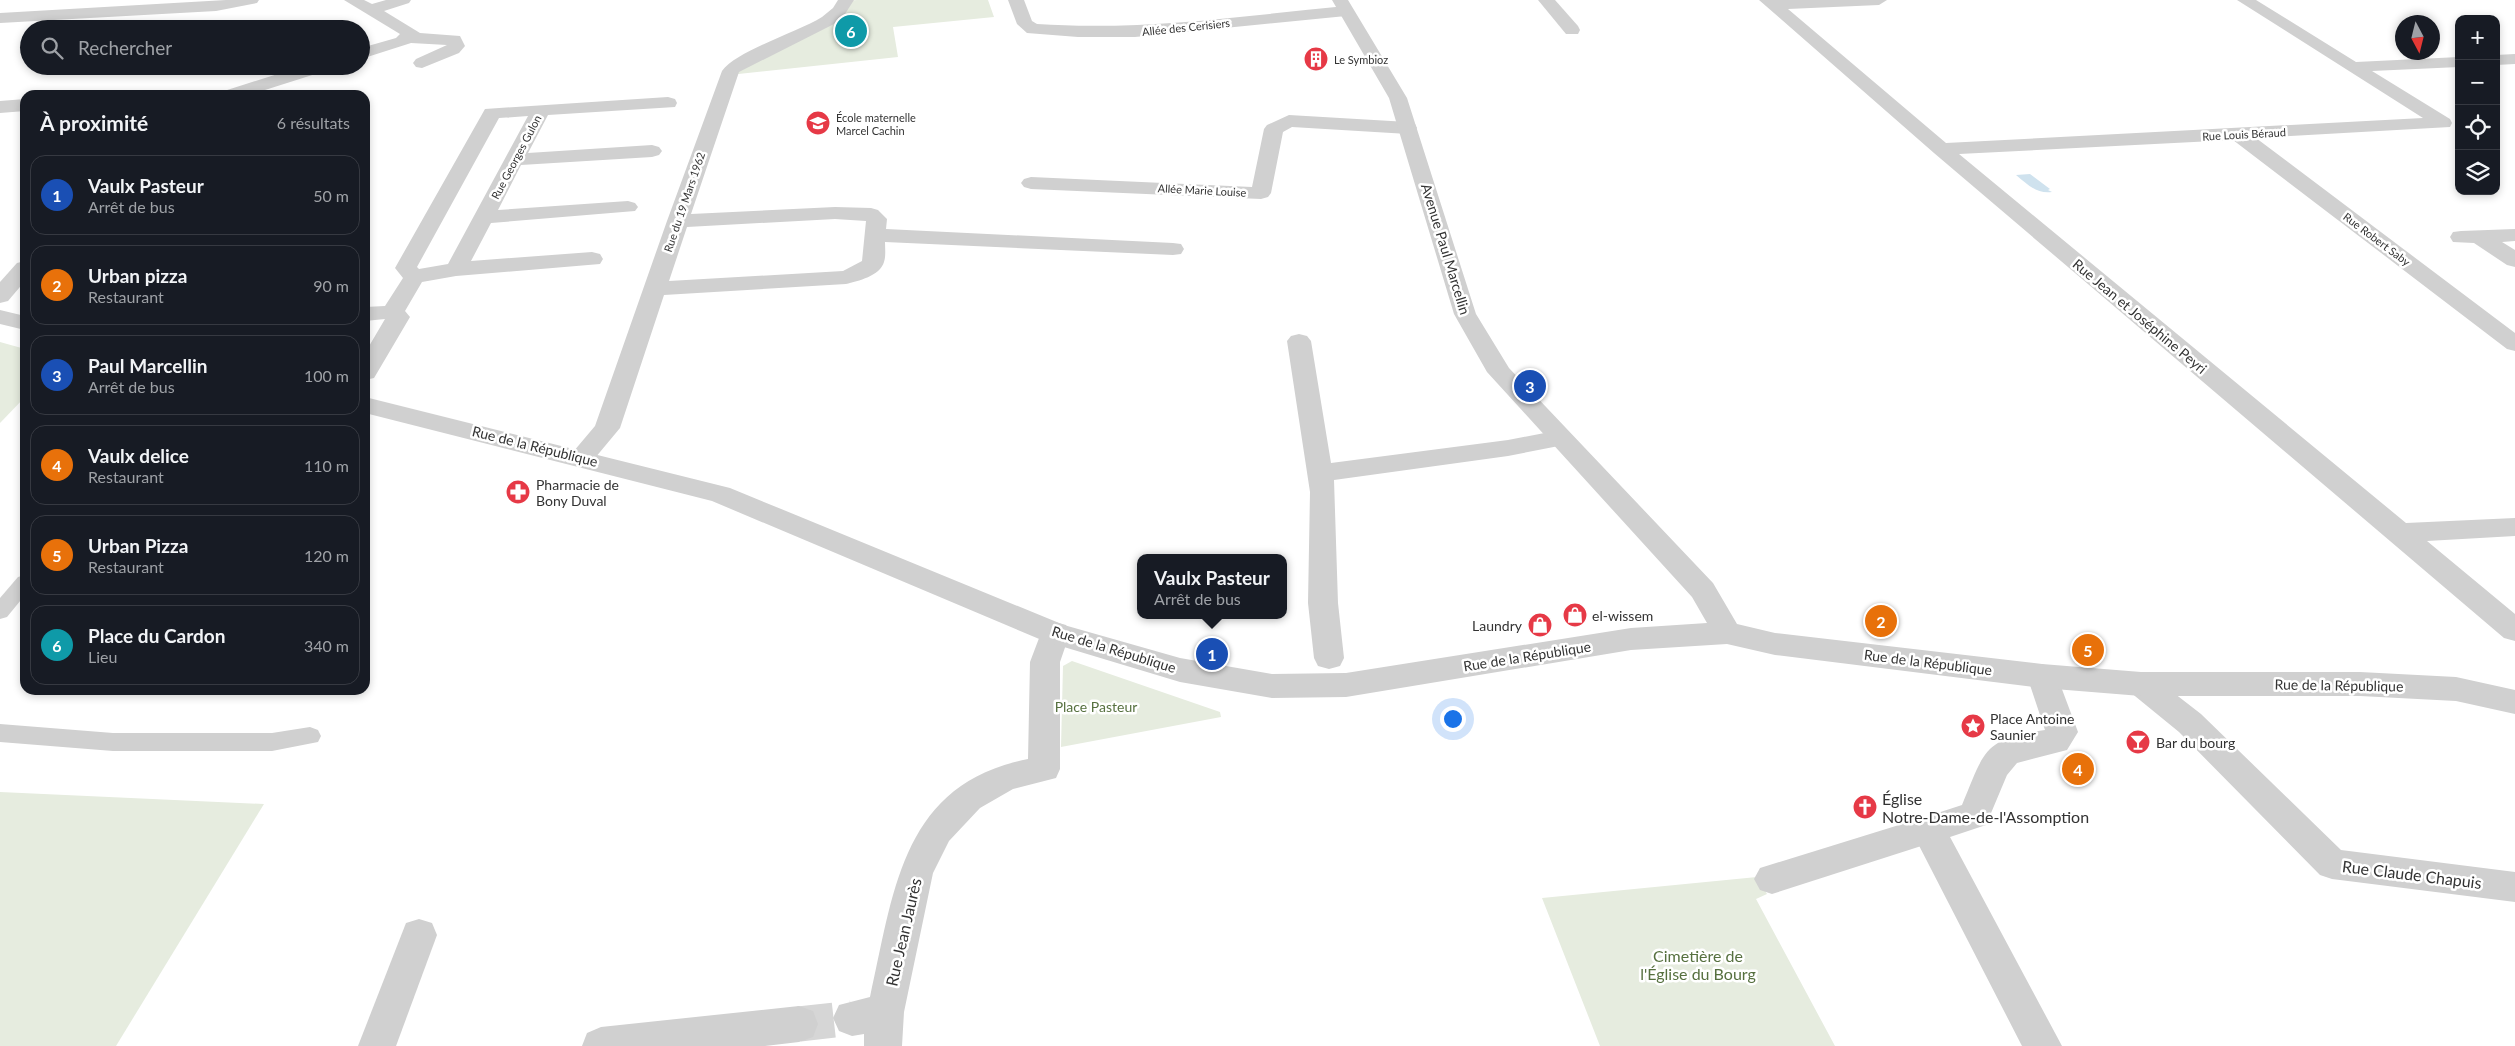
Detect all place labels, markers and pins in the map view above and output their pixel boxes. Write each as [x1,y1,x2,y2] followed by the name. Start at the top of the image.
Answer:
[835,12,867,50] pin: 6
[1303,46,1329,72] building icon: Le Symbioz
[1334,53,1388,66] place label: Le Symbioz
[805,110,831,136] school or university icon: École maternelle Marcel Cachin
[836,111,916,137] place label: École maternelle Marcel Cachin
[1514,367,1546,405] pin: 3
[536,476,619,509] place label: Pharmacie de Bony Duval
[505,479,531,505] pharmacy icon: Pharmacie de Bony Duval
[1562,602,1588,628] shop icon: el-wissem
[1865,602,1897,640] pin: 2
[1592,607,1653,624] place label: el-wissem
[1527,612,1553,638] shop icon: Laundry
[1472,617,1523,634] place label: Laundry
[2072,631,2104,669] pin: 5
[1196,635,1228,673] pin: 1
[1990,710,2074,743] place label: Place Antoine Saunier
[1960,713,1986,739] place icon: Place Antoine Saunier
[2125,729,2151,755] bar icon: Bar du bourg
[2156,734,2235,751] place label: Bar du bourg
[2062,750,2094,788] pin: 4
[1882,789,2089,826] place label: Église Notre-Dame-de-l'Assomption
[1852,794,1878,820] church icon: Église Notre-Dame-de-l'Assomption

